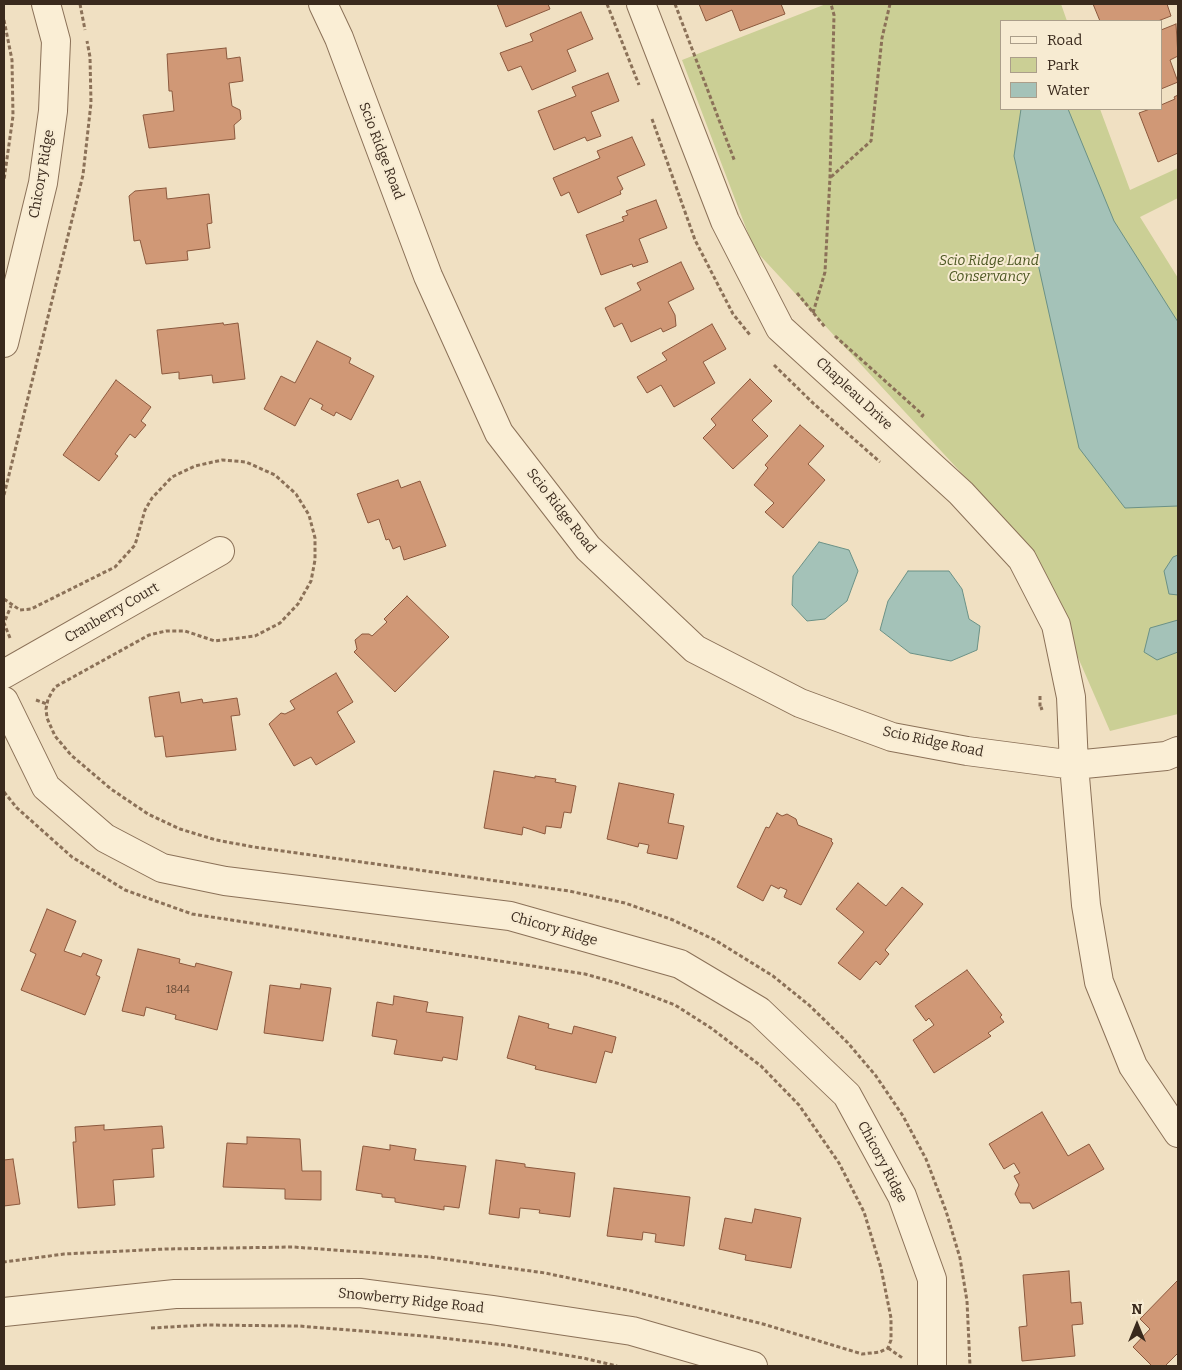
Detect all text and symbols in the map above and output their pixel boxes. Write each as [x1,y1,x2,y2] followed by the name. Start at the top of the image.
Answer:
[1000,20,1162,110] legend
[1047,31,1082,49] text: Road
[1047,56,1079,74] text: Park
[1047,81,1089,99] text: Water
[355,100,407,202] street label: Scio Ridge Road
[26,128,58,220] street label: Chicory Ridge
[939,253,1039,286] park label: Scio Ridge Land Conservancy
[812,354,896,434] street label: Chapleau Drive
[523,465,599,557] street label: Scio Ridge Road
[62,579,162,647] street label: Cranberry Court
[881,723,985,761] street label: Scio Ridge Road
[508,909,600,949] street label: Chicory Ridge
[166,983,190,997] house number: 1844
[853,1118,911,1206] street label: Chicory Ridge
[337,1285,485,1317] street label: Snowberry Ridge Road
[1112,1300,1162,1350] north arrow
[1132,1301,1142,1318] text: N

